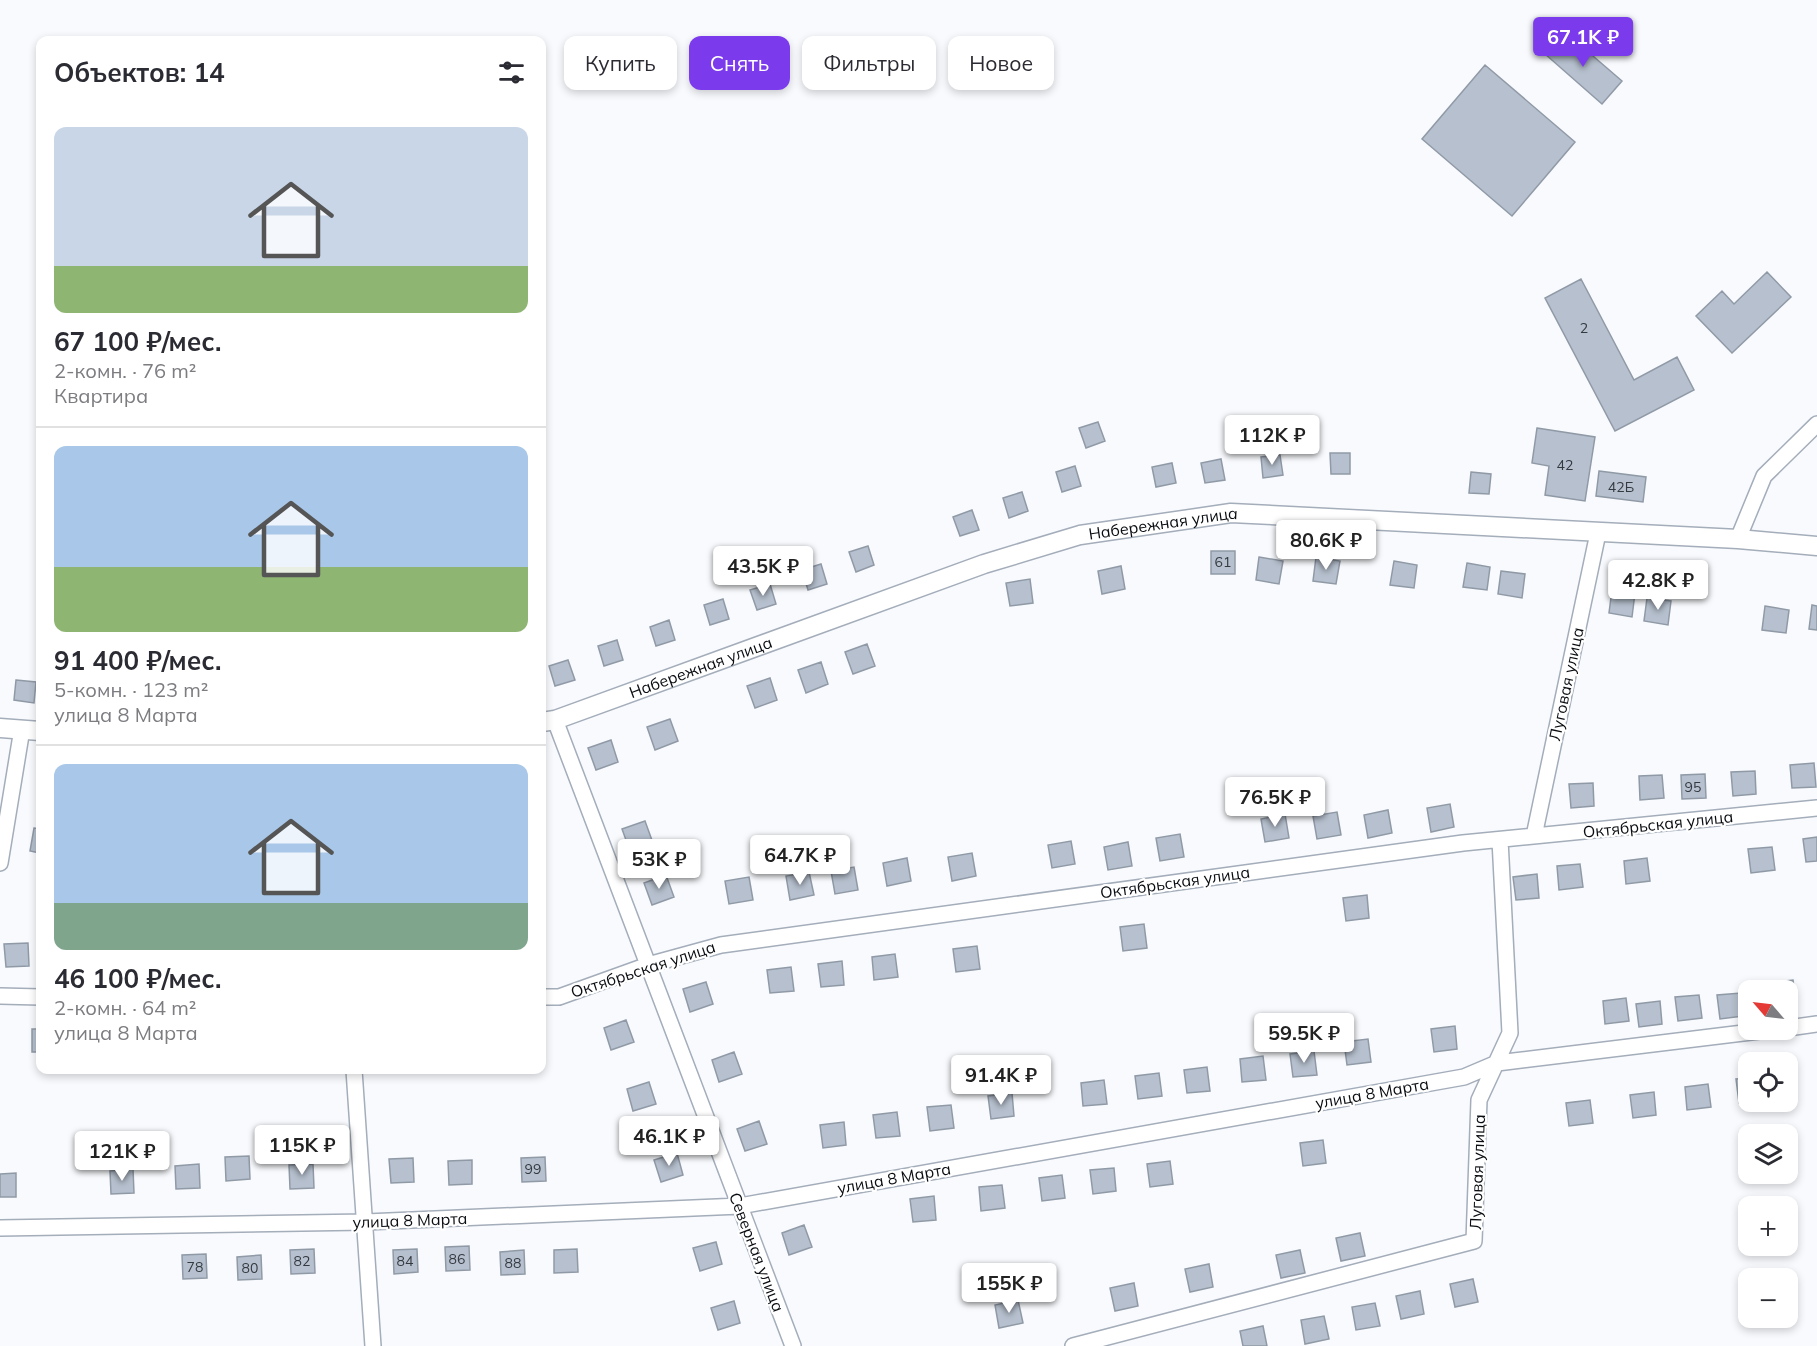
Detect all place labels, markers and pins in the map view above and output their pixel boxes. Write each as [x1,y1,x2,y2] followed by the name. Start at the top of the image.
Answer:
[1528,17,1638,68] pin: 67.1K ₽
[1223,415,1321,466] pin: 112K ₽
[1271,520,1381,571] pin: 80.6K ₽
[708,546,818,597] pin: 43.5K ₽
[1603,560,1713,611] pin: 42.8K ₽
[1220,777,1330,828] pin: 76.5K ₽
[745,835,855,886] pin: 64.7K ₽
[617,839,701,890] pin: 53K ₽
[1249,1013,1359,1064] pin: 59.5K ₽
[946,1055,1056,1106] pin: 91.4K ₽
[614,1116,724,1167] pin: 46.1K ₽
[253,1125,351,1176] pin: 115K ₽
[73,1131,171,1182] pin: 121K ₽
[960,1263,1058,1314] pin: 155K ₽

